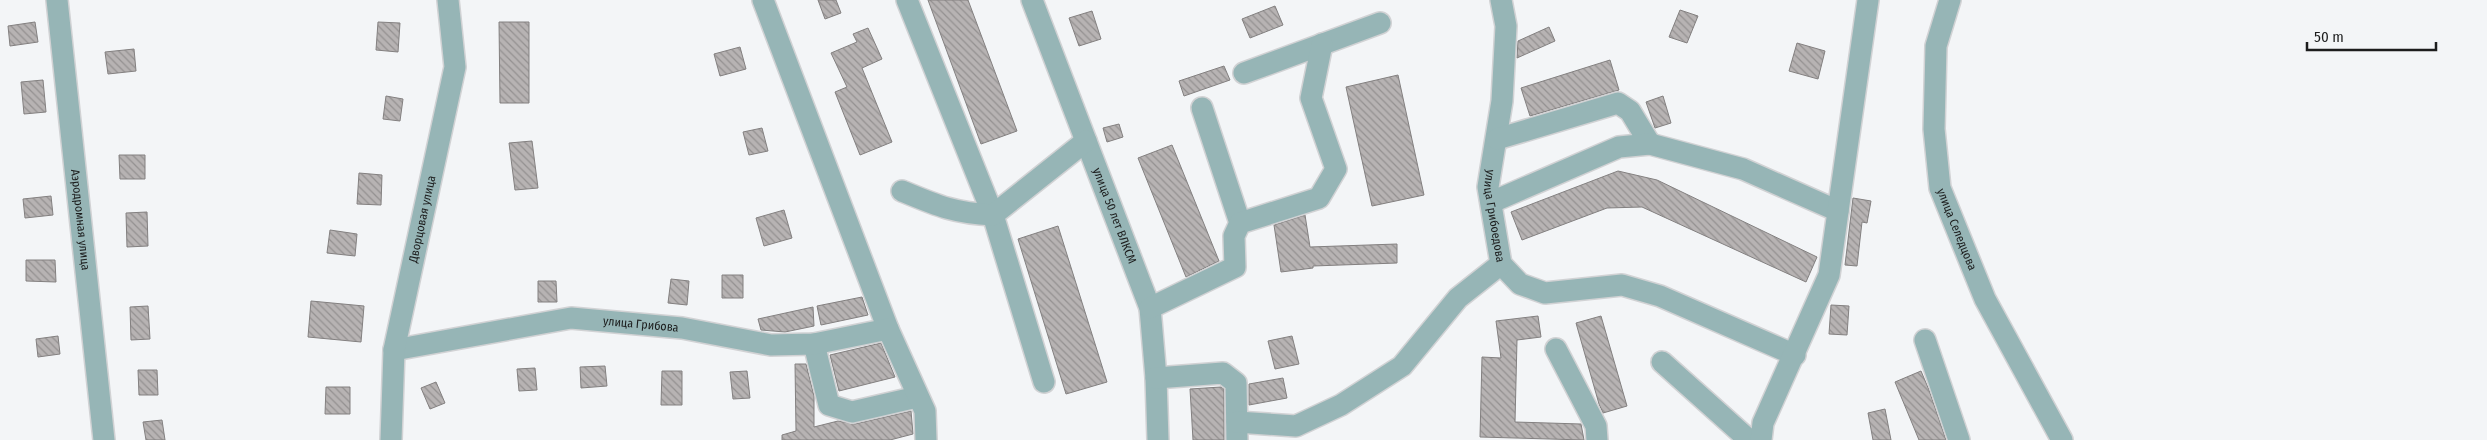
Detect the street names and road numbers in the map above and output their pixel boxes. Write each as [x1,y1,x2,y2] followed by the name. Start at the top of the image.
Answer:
[1090,166,1139,266] street label: улица 50 лет ВЛКСМ
[1481,168,1508,263] street label: улица Грибоедова
[68,169,93,271] street label: Аэродромная улица
[406,174,438,265] street label: Дворцовая улица
[1934,186,1980,272] street label: улица Селедцова
[603,314,679,335] street label: улица Грибова

